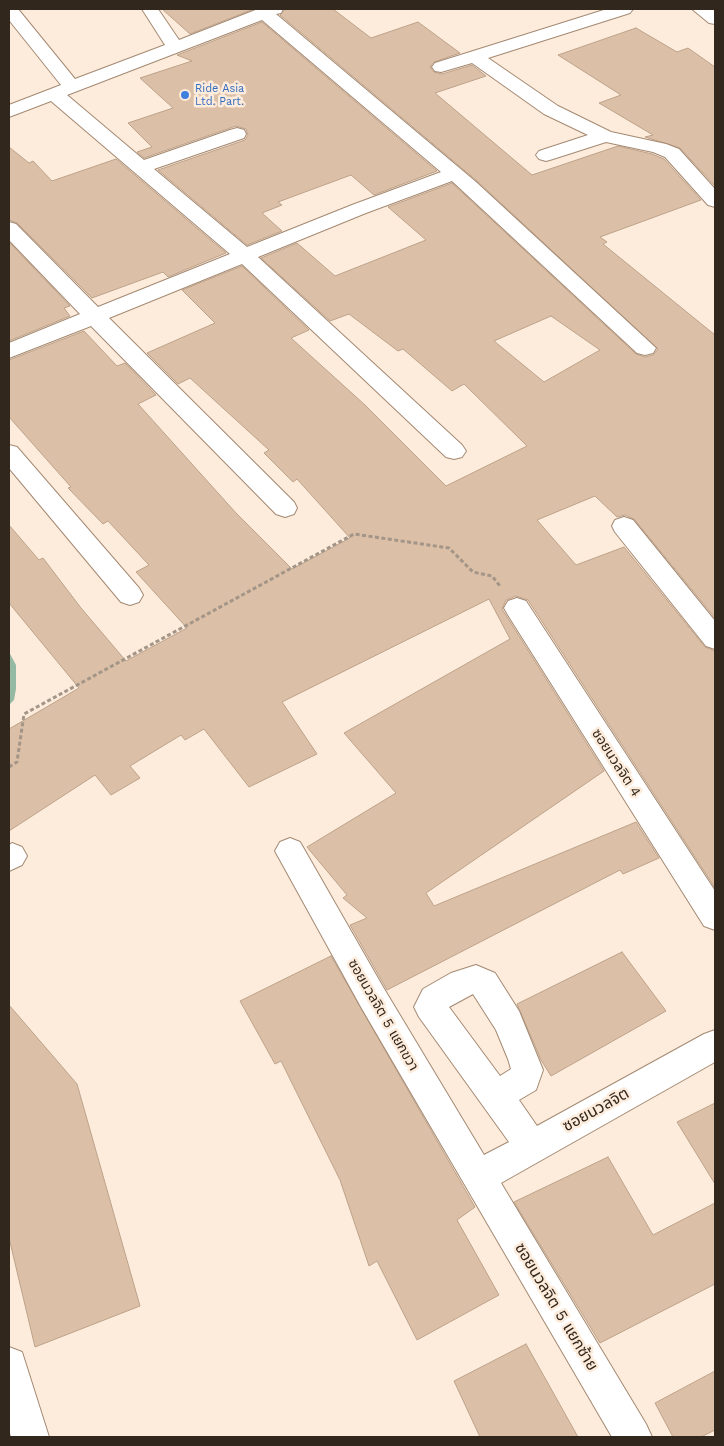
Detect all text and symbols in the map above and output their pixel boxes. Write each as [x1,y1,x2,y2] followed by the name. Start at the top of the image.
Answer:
[195,82,244,108] place label: Ride Asia Ltd. Part.
[179,89,191,101] marker: Ride Asia Ltd. Part.
[588,726,644,800] street label: ซอยนวลจิต 4
[344,956,422,1074] street label: ซอยนวลจิต 5 แยกขวา
[559,1084,633,1136] street label: ซอยนวลจิต
[510,1240,602,1374] street label: ซอยนวลจิต 5 แยกซ้าย

